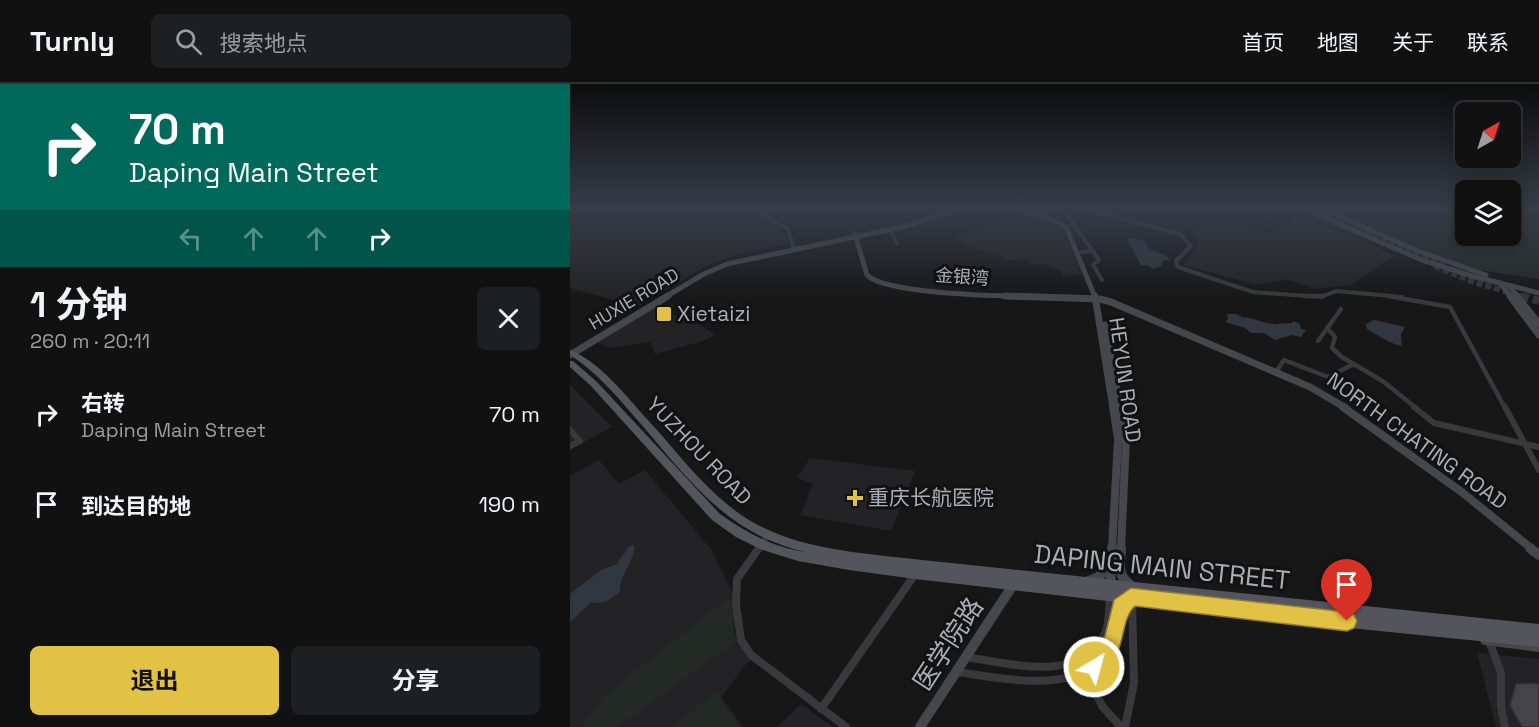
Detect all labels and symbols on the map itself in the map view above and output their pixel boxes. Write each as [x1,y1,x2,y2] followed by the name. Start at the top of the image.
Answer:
[1455,102,1521,168] north arrow
[585,263,683,334] street label: HUXIE ROAD
[934,263,990,290] street label: 金银湾
[677,300,750,327] place label: Xietaizi
[655,305,673,323] marker: Xietaizi
[1103,316,1148,444] street label: HEYUN ROAD
[1322,366,1513,515] street label: NORTH CHATING ROAD
[641,391,758,511] street label: YUZHOU ROAD
[868,484,994,511] place label: 重庆长航医院
[846,489,864,507] marker: 重庆长航医院
[1032,537,1292,597] street label: DAPING MAIN STREET
[1321,559,1372,621] pin
[905,591,991,697] street label: 医学院路
[1062,635,1126,699] position arrow

